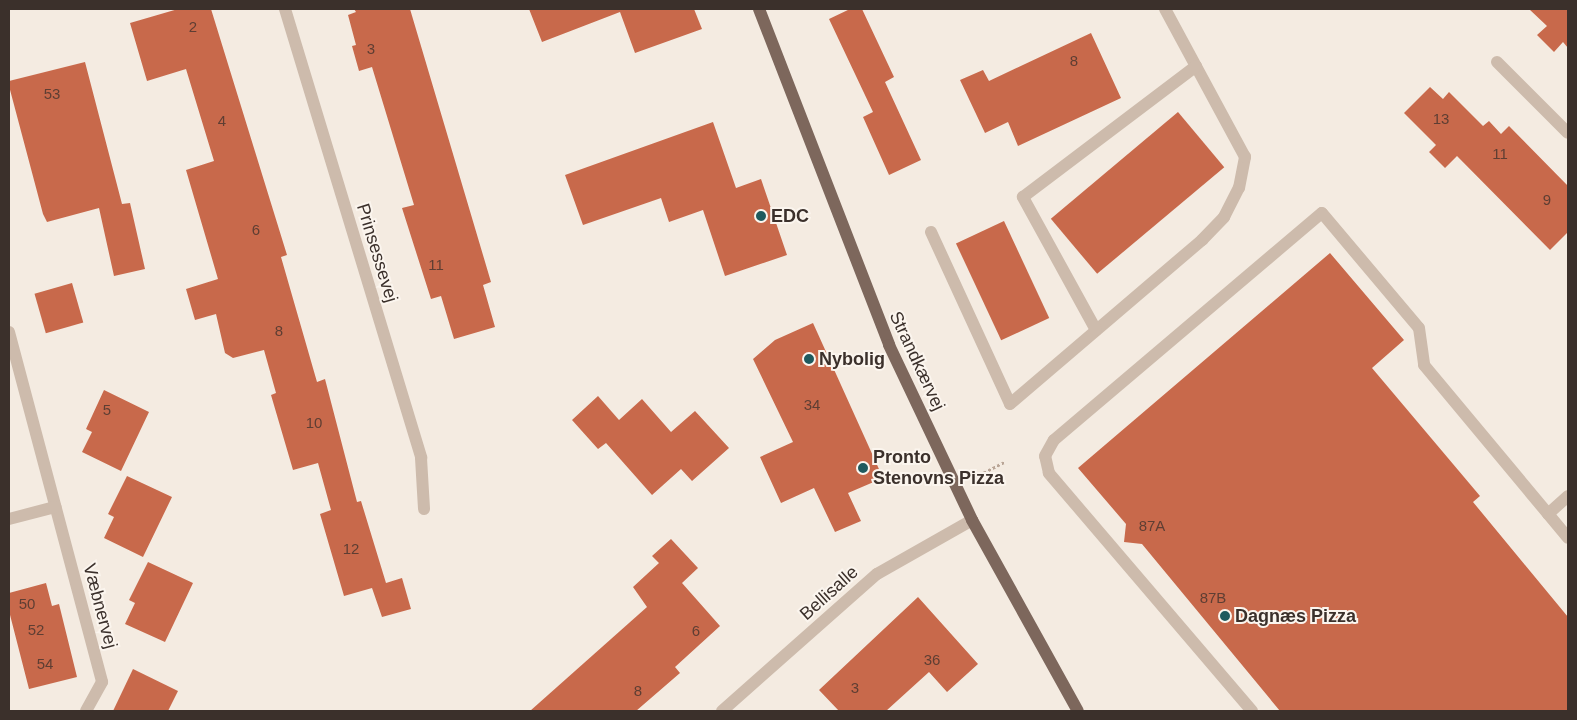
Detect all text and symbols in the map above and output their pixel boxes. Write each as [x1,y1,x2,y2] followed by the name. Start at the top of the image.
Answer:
[189,18,197,36] house number: 2
[367,40,375,58] house number: 3
[1070,52,1078,70] house number: 8
[44,85,60,103] house number: 53
[1433,110,1449,128] house number: 13
[218,112,226,130] house number: 4
[1492,145,1508,163] house number: 11
[1543,191,1551,209] house number: 9
[352,201,402,305] street label: Prinsessevej
[771,205,809,227] place label: EDC
[755,210,767,222] marker: EDC
[252,221,260,239] house number: 6
[428,256,444,274] house number: 11
[885,308,949,414] street label: Strandkærvej
[275,322,283,340] house number: 8
[819,348,885,370] place label: Nybolig
[803,353,815,365] marker: Nybolig
[804,396,820,414] house number: 34
[103,401,111,419] house number: 5
[306,414,322,432] house number: 10
[873,447,1004,489] place label: Pronto Stenovns Pizza
[857,462,869,474] marker: Pronto Stenovns Pizza
[1139,517,1165,535] house number: 87A
[343,540,359,558] house number: 12
[78,561,122,651] street label: Væbnervej
[795,561,863,625] street label: Bellisalle
[1200,589,1226,607] house number: 87B
[19,595,35,613] house number: 50
[1235,605,1356,627] place label: Dagnæs Pizza
[1219,610,1231,622] marker: Dagnæs Pizza
[28,621,44,639] house number: 52
[692,622,700,640] house number: 6
[924,651,940,669] house number: 36
[37,655,53,673] house number: 54
[851,679,859,697] house number: 3
[634,682,642,700] house number: 8

